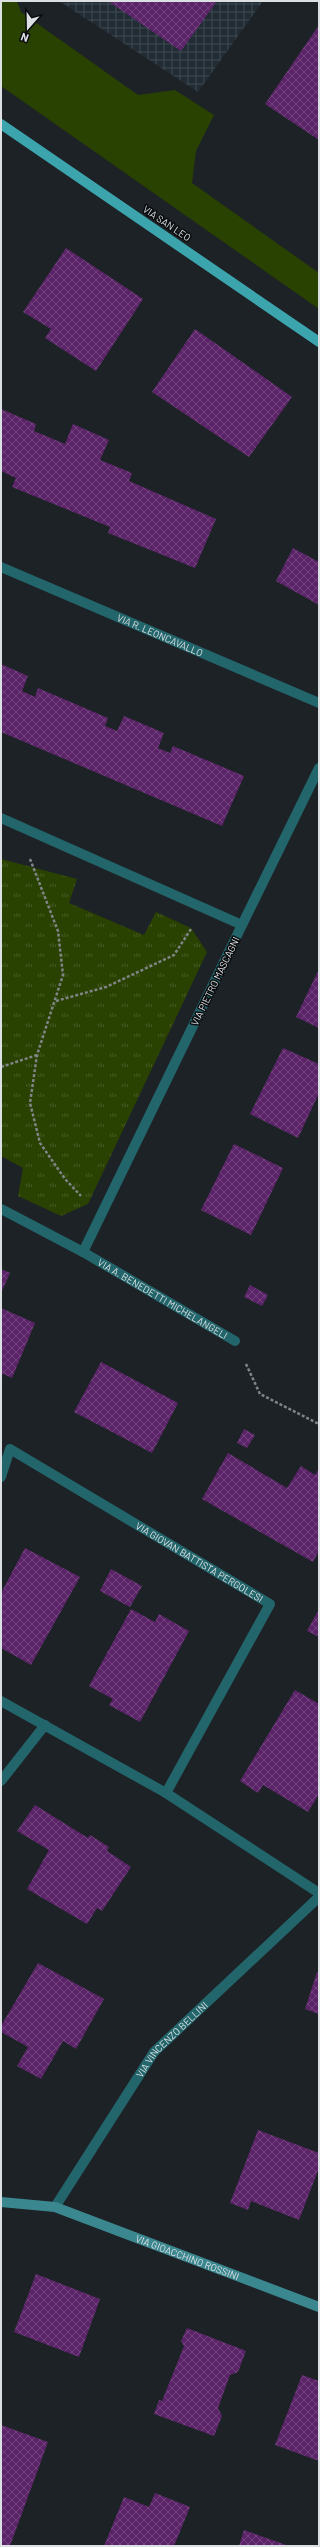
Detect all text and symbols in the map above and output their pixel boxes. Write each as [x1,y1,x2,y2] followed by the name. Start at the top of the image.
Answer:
[8,8,48,48] north arrow
[19,31,30,45] text: N
[141,203,193,243] street label: VIA SAN LEO
[115,611,205,659] street label: VIA R. LEONCAVALLO
[188,935,242,1027] street label: VIA PIETRO MASCAGNI
[96,1256,230,1341] street label: VIA A. BENEDETTI MICHELANGELI
[134,1519,265,1605] street label: VIA GIOVAN BATTISTA PERGOLESI
[133,1999,210,2080] street label: VIA VINCENZO BELLINI
[134,2232,241,2282] street label: VIA GIOACCHINO ROSSINI

